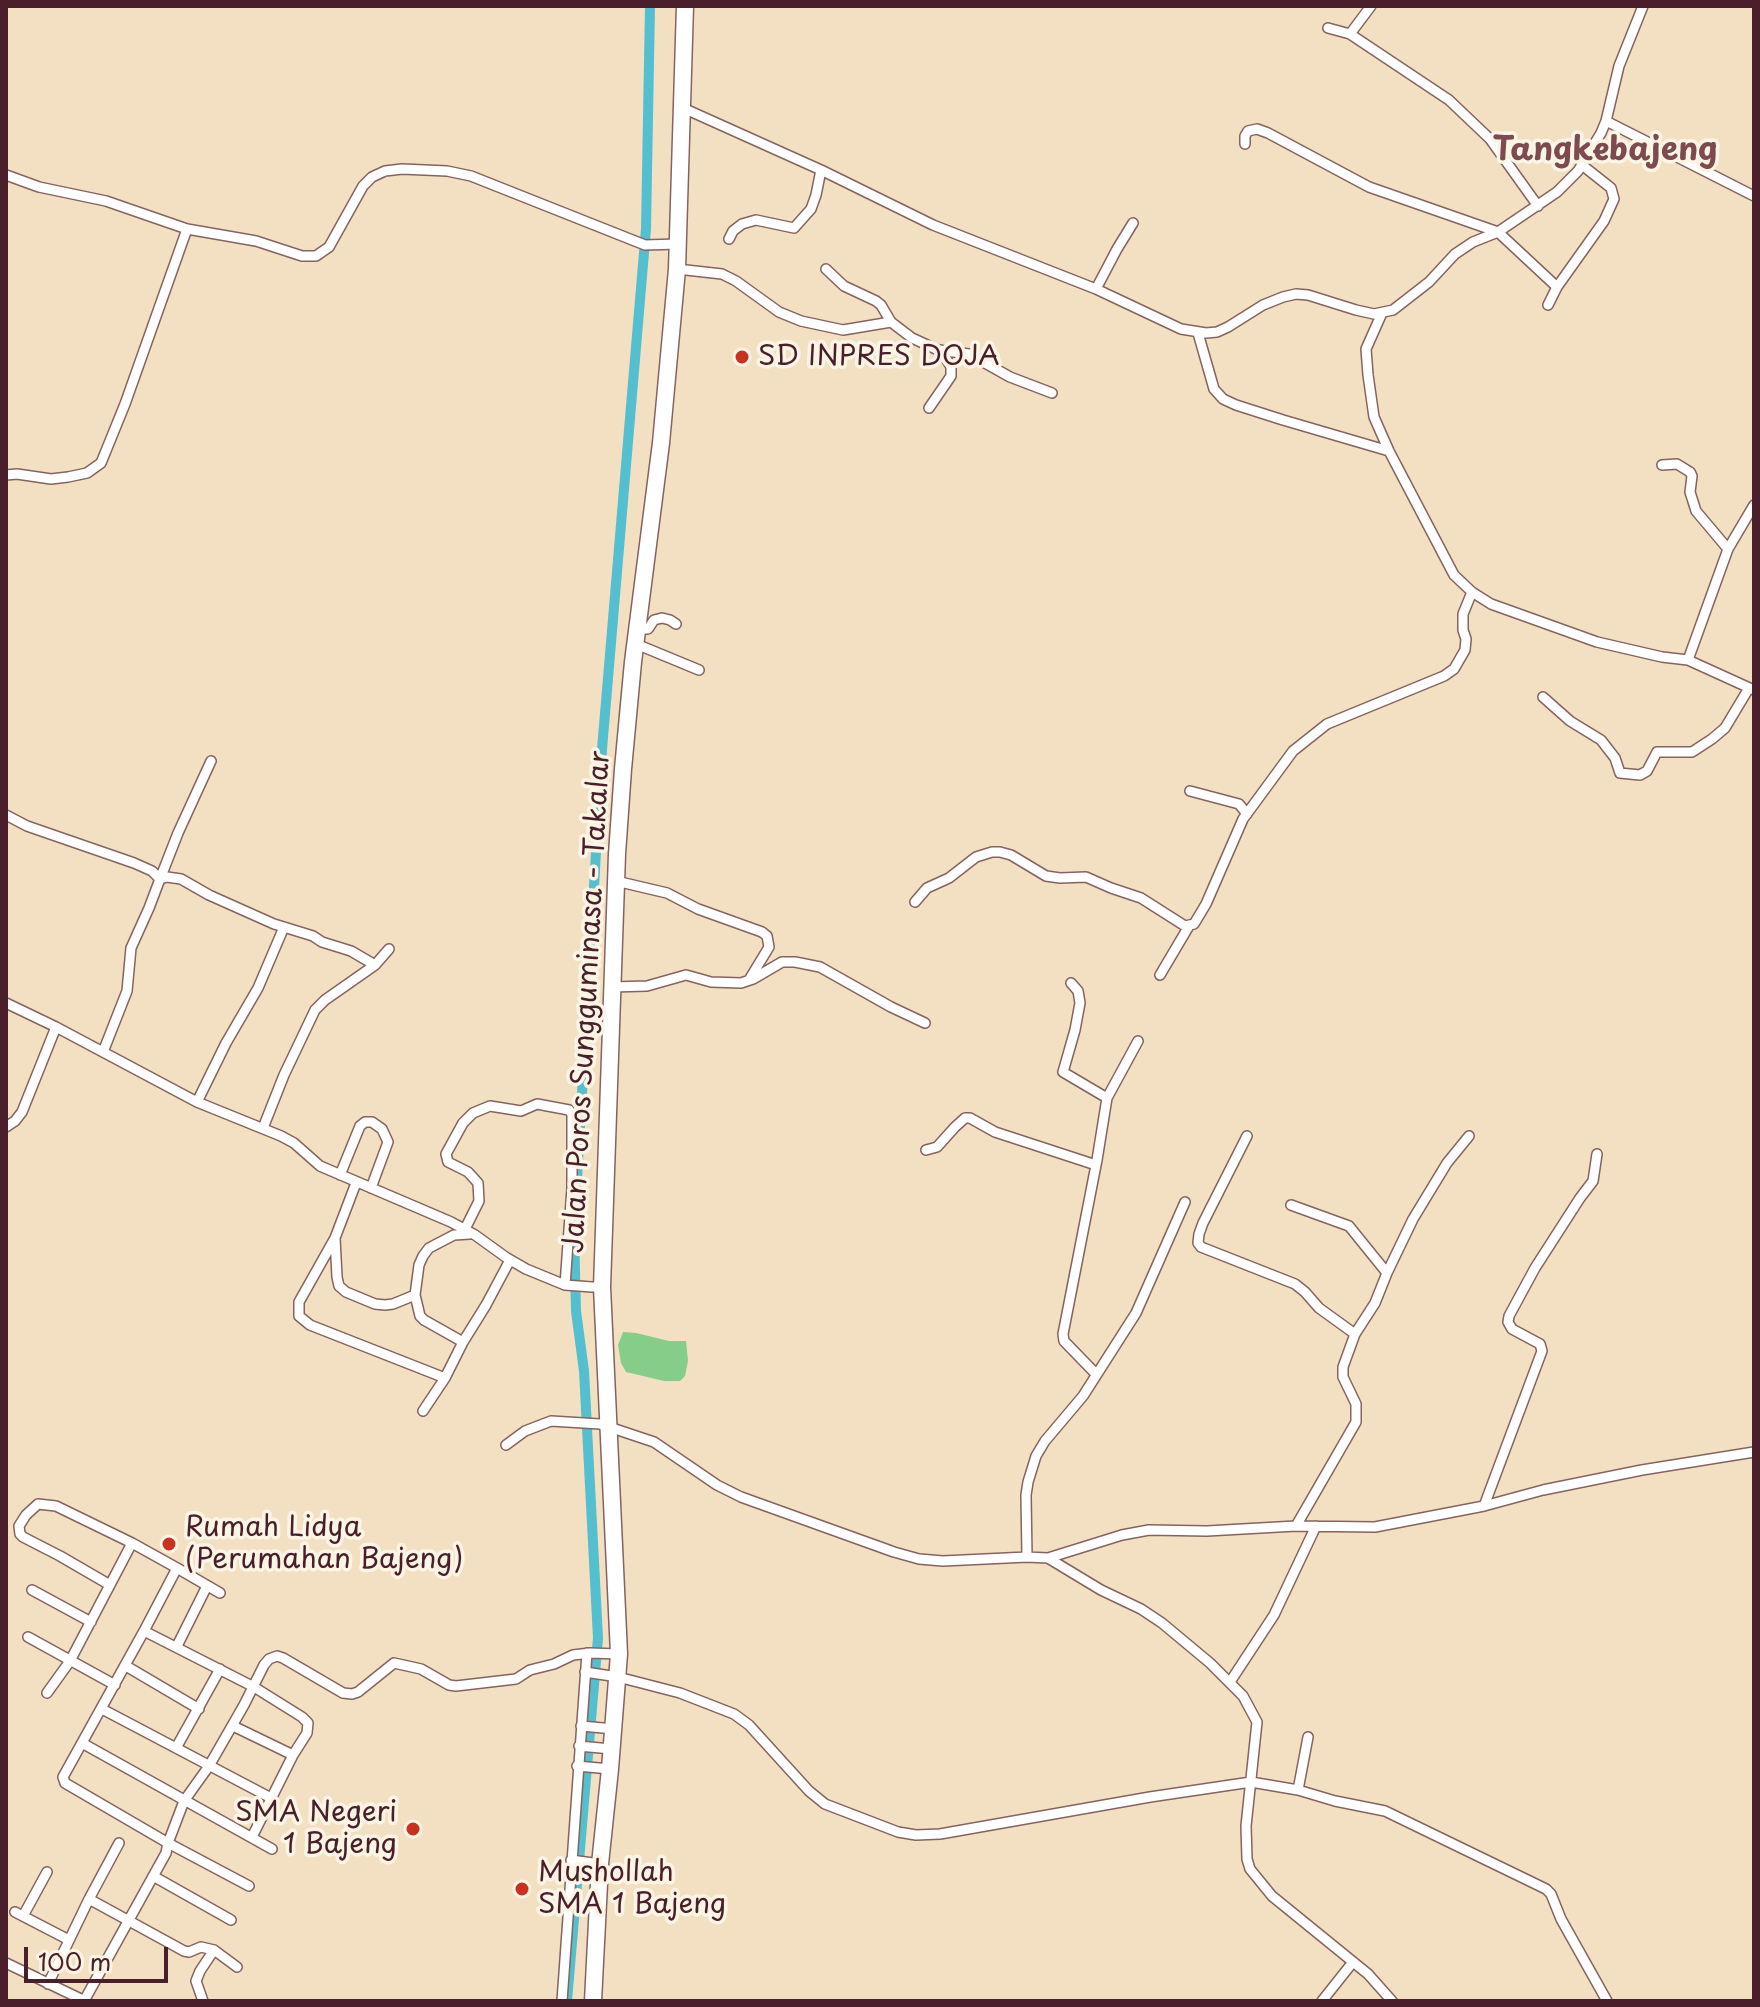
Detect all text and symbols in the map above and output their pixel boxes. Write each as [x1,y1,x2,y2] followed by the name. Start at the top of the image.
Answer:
[1492,132,1718,170] district label: Tangkebajeng
[758,340,1000,374] place label: SD INPRES DOJA
[733,348,751,366] marker: SD INPRES DOJA
[558,750,618,1254] street label: Jalan Poros Sungguminasa - Takalar
[185,1511,463,1577] place label: Rumah Lidya (Perumahan Bajeng)
[160,1535,178,1553] marker: Rumah Lidya (Perumahan Bajeng)
[235,1796,397,1862] place label: SMA Negeri 1 Bajeng
[404,1820,422,1838] marker: SMA Negeri 1 Bajeng
[538,1856,726,1922] place label: Mushollah SMA 1 Bajeng
[513,1880,531,1898] marker: Mushollah SMA 1 Bajeng
[28,1931,172,1981] scale bar
[38,1943,111,1979] text: 100 m

